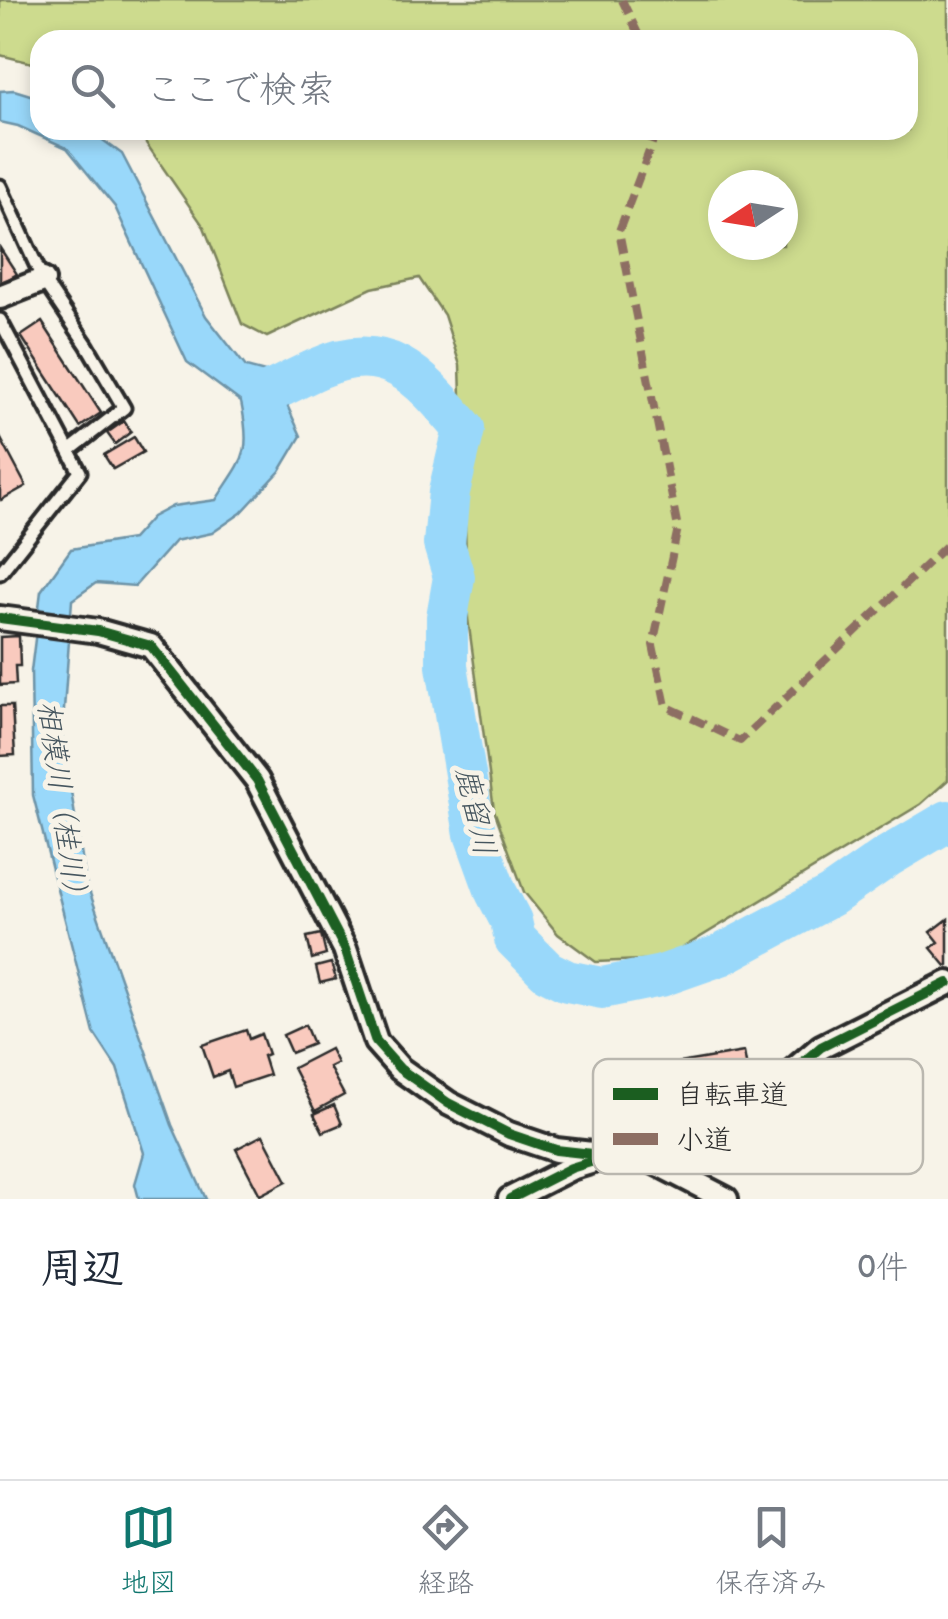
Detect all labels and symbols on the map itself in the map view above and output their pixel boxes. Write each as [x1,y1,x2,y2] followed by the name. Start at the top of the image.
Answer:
[708,170,798,260] north arrow
[30,699,94,911] water label: 相模川（桂川）
[447,763,503,859] water label: 鹿留川
[593,1059,923,1174] legend
[676,1079,788,1112] text: 自転車道
[676,1124,732,1157] text: 小道

